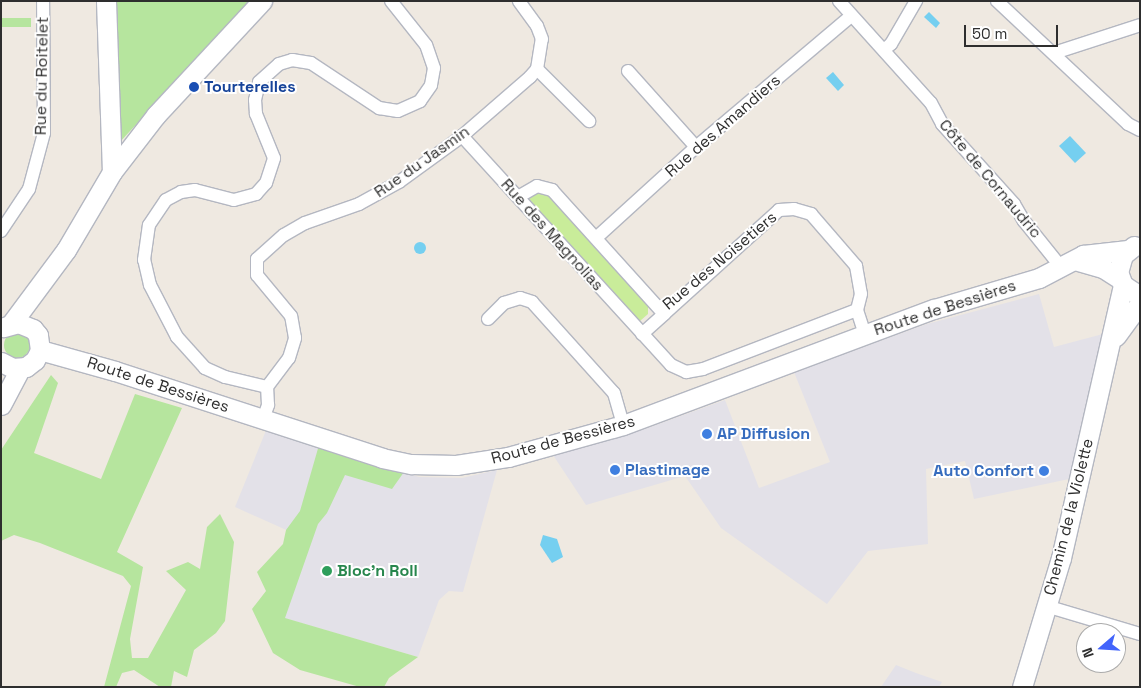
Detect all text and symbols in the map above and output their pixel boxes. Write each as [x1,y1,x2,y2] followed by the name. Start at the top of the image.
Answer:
[966,15,1060,47] scale bar
[31,17,53,135] street label: Rue du Roitelet
[972,24,1007,43] text: 50 m
[661,71,785,181] street label: Rue des Amandiers
[204,77,296,97] place label: Tourterelles
[188,81,200,93] marker: Tourterelles
[935,116,1045,242] street label: Côte de Cornaudric
[371,122,473,202] street label: Rue du Jasmin
[497,175,607,295] street label: Rue des Magnolias
[659,208,781,314] street label: Rue des Noisetiers
[872,276,1018,340] street label: Route de Bessières
[85,353,231,417] street label: Route de Bessières
[489,412,637,468] street label: Route de Bessières
[717,424,810,444] place label: AP Diffusion
[701,428,713,440] marker: AP Diffusion
[1040,436,1098,598] street label: Chemin de la Violette
[625,460,710,480] place label: Plastimage
[933,461,1034,481] place label: Auto Confort
[609,464,621,476] marker: Plastimage
[1038,465,1050,477] marker: Auto Confort
[337,561,418,581] place label: Bloc'n Roll
[321,565,333,577] marker: Bloc'n Roll
[1076,623,1126,673] north arrow
[1078,645,1098,660] text: N

